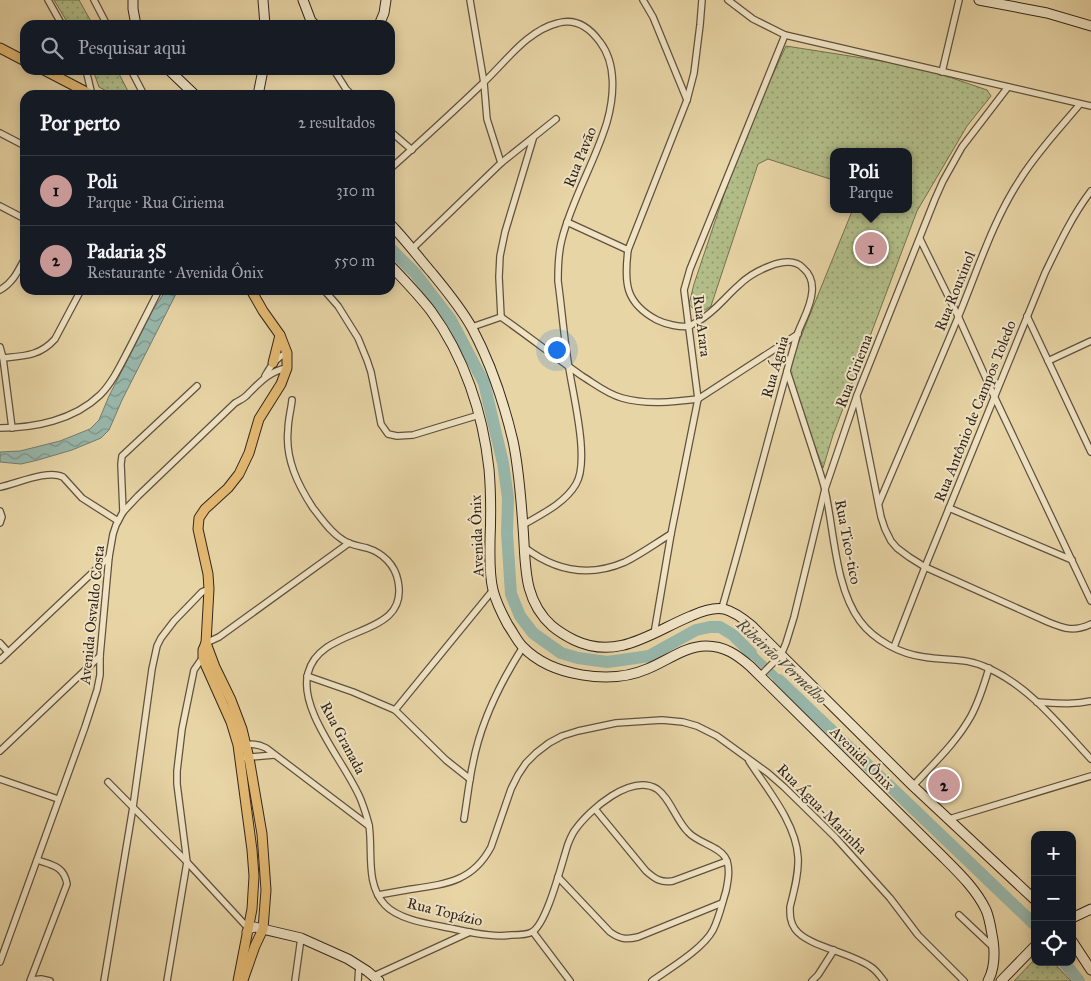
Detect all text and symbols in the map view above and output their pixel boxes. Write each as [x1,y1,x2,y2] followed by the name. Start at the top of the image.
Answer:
[20,20,395,75] search box
[38,34,66,62] icon: search
[78,36,186,59] text: Pesquisar aqui
[40,110,120,136] text: Por perto
[298,113,375,132] text: 2 resultados
[560,124,600,190] street label: Rua Pavão
[830,148,912,213] popup
[849,160,879,183] text: Poli
[87,170,117,193] text: Poli
[53,181,59,200] text: 1
[336,181,375,200] text: 310 m
[849,183,893,202] text: Parque
[87,193,224,212] text: Parque · Rua Ciriema
[855,229,887,267] pin: 1
[87,240,166,263] text: Padaria 3S
[931,248,980,334] street label: Rua Rouxinol
[52,251,60,270] text: 2
[334,251,375,270] text: 550 m
[87,263,264,282] text: Restaurante · Avenida Ônix
[689,294,715,359] street label: Rua Arara
[930,317,1020,504] street label: Rua Antônio de Campos Toledo
[832,331,876,410] street label: Rua Ciriema
[757,333,793,400] street label: Rua Águia
[544,337,570,363] your location
[467,494,487,578] street label: Avenida Ônix
[831,498,865,586] street label: Rua Tico-tico
[76,544,108,687] street label: Avenida Osvaldo Costa
[732,614,831,708] water label: Ribeirão Vermelho
[316,699,370,778] street label: Rua Granada
[826,722,898,794] street label: Avenida Ônix
[773,759,872,858] street label: Rua Água-Marinha
[928,766,960,804] pin: 2
[1031,831,1076,966] map controls
[1031,831,1076,876] button: +
[1031,876,1076,921] button: −
[405,894,485,930] street label: Rua Topázio
[1031,921,1076,966] button: locate

